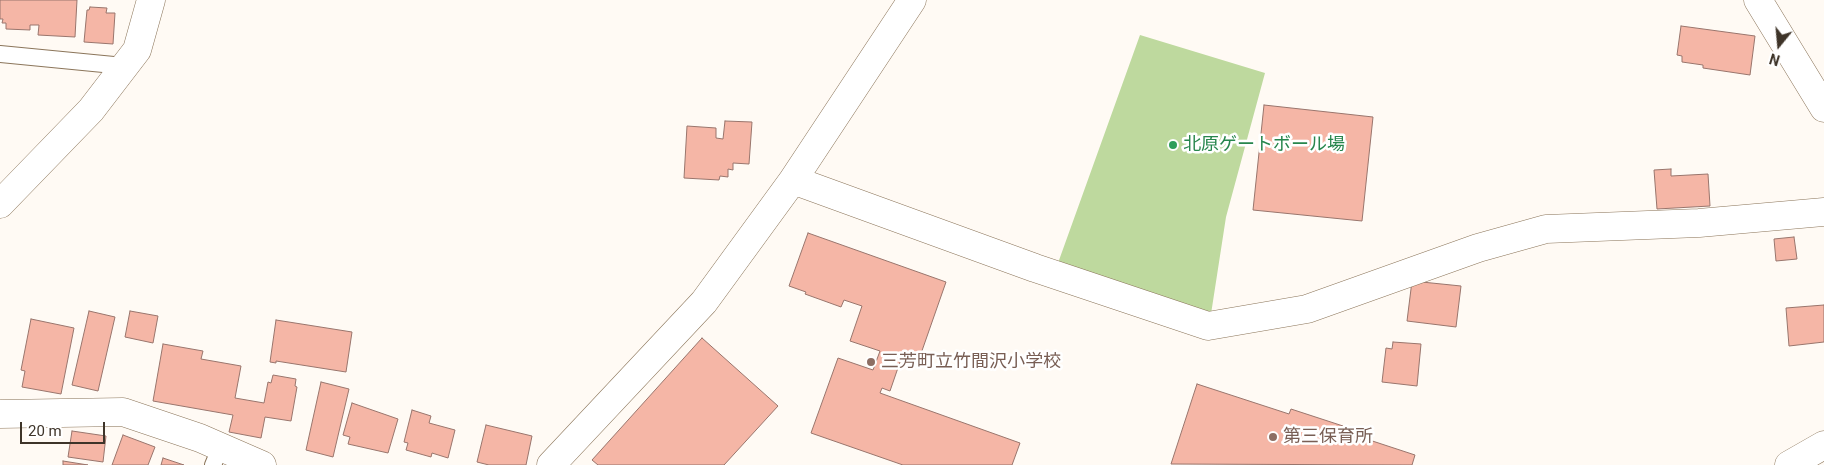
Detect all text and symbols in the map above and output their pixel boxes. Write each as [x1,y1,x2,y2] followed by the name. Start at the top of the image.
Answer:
[1754,20,1804,70] north arrow
[1768,50,1782,68] text: N
[1183,134,1345,156] place label: 北原ゲートボール場
[1167,139,1179,151] marker: 北原ゲートボール場
[881,351,1061,373] place label: 三芳町立竹間沢小学校
[865,356,877,368] marker: 三芳町立竹間沢小学校
[22,412,108,444] scale bar
[28,422,62,440] text: 20 m
[1283,426,1373,448] place label: 第三保育所
[1267,431,1279,443] marker: 第三保育所

